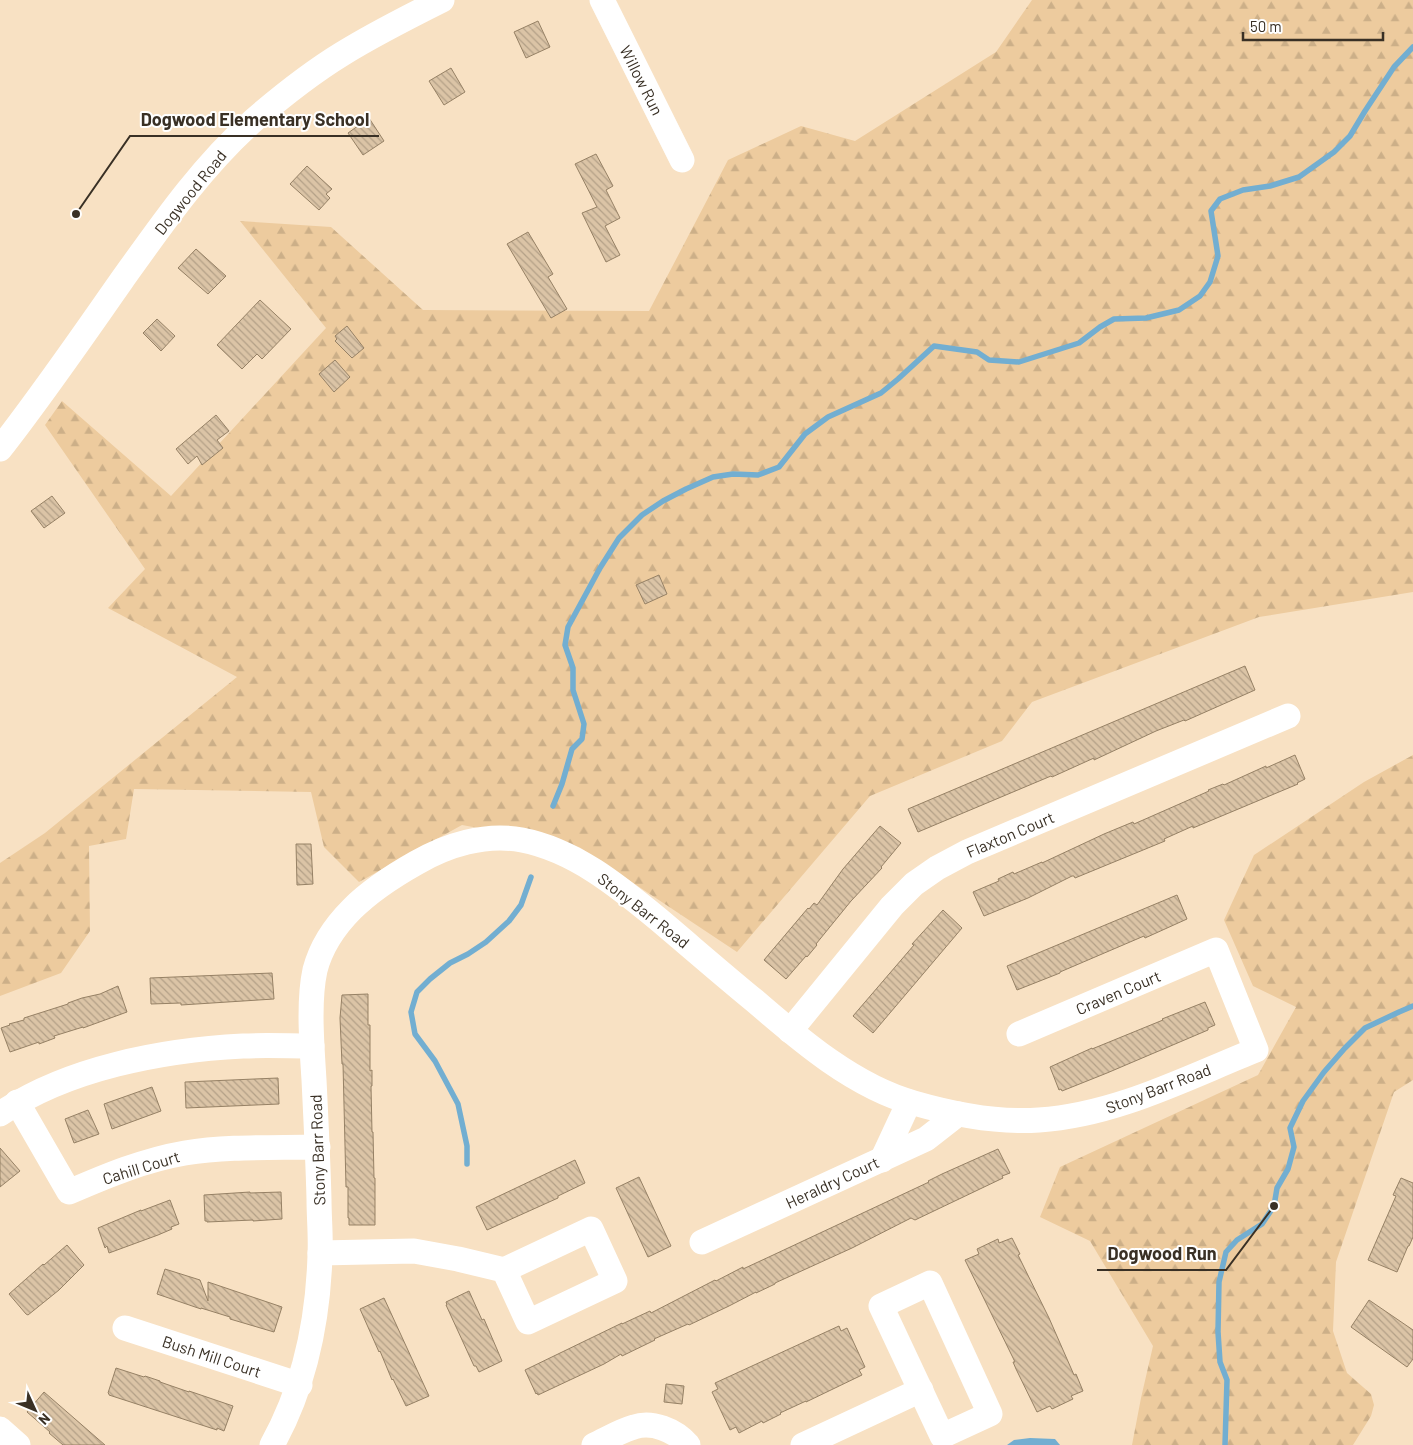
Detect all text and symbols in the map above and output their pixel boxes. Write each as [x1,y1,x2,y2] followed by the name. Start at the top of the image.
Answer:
[1243,10,1383,42] scale bar
[1250,17,1282,35] text: 50 m
[616,42,668,118] street label: Willow Run
[130,103,379,136] callout: Dogwood Elementary School
[141,108,369,130] text: Dogwood Elementary School
[150,146,230,238] street label: Dogwood Road
[963,807,1057,861] street label: Flaxton Court
[594,868,694,952] street label: Stony Barr Road
[1073,966,1163,1018] street label: Craven Court
[1103,1059,1213,1117] street label: Stony Barr Road
[306,1094,328,1206] street label: Stony Barr Road
[100,1146,182,1188] street label: Cahill Court
[782,1152,882,1212] street label: Heraldry Court
[1097,1237,1226,1270] callout: Dogwood Run
[1107,1242,1217,1264] text: Dogwood Run
[160,1331,264,1381] street label: Bush Mill Court
[10,1385,60,1435] north arrow
[35,1410,54,1429] text: N

